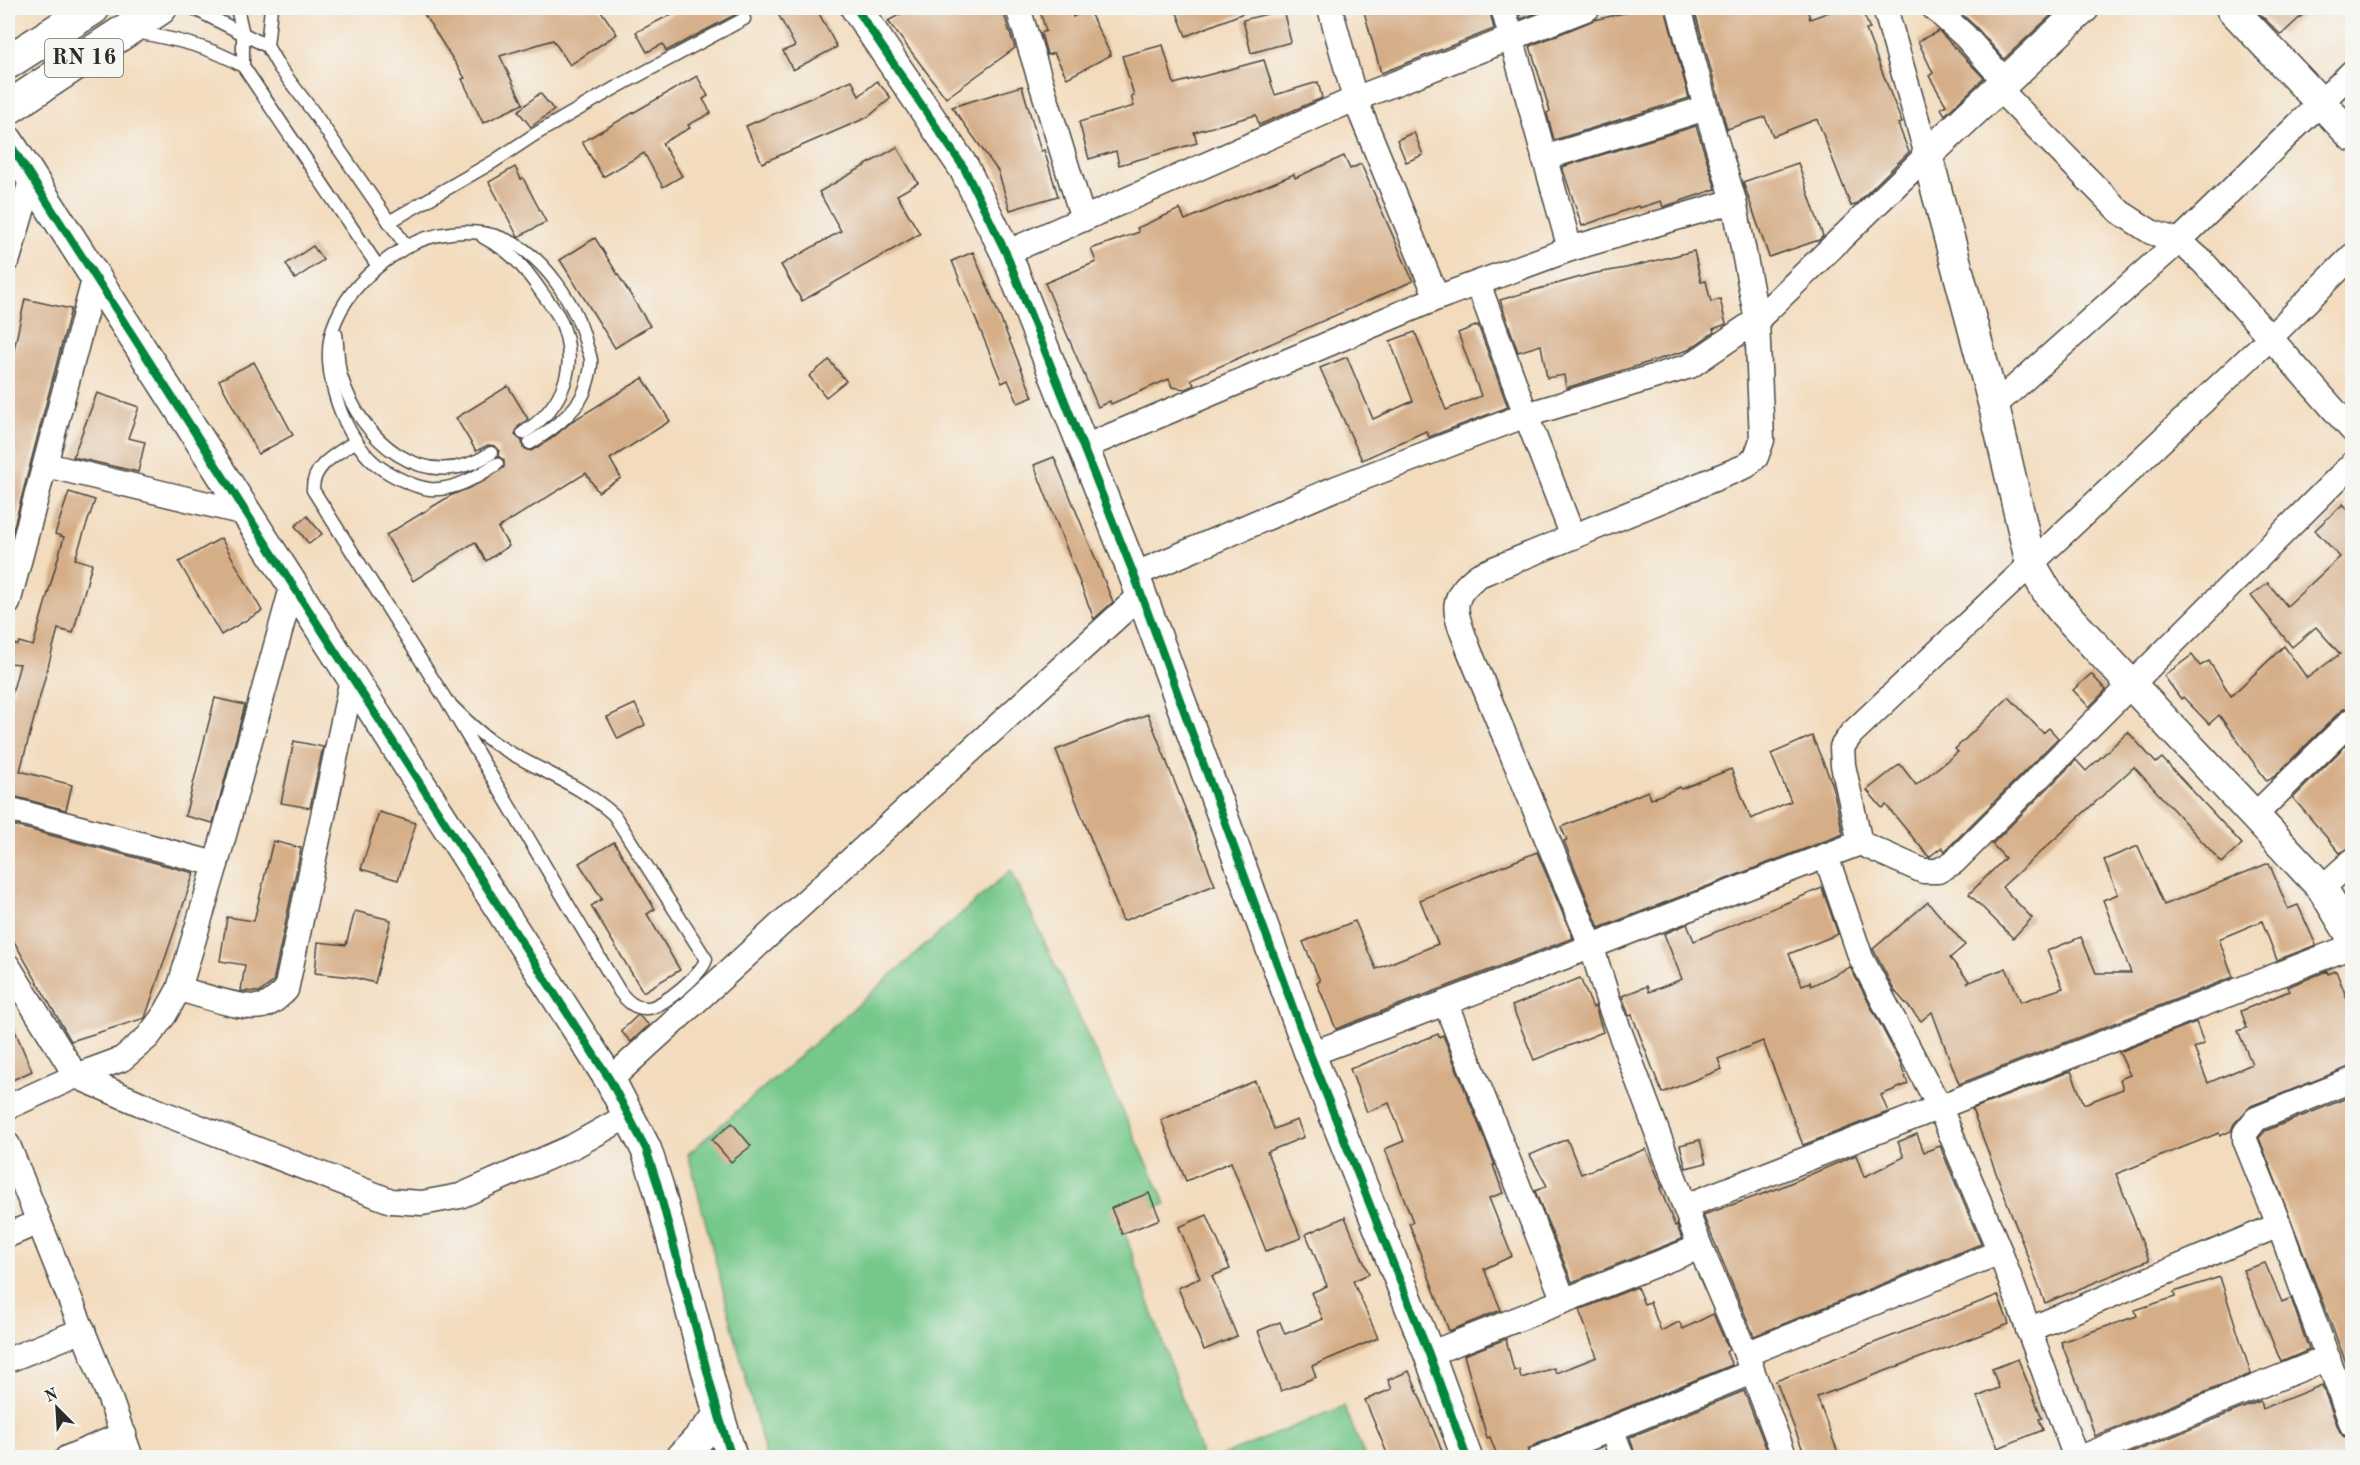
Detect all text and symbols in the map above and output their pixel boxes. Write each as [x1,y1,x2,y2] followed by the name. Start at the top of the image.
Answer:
[45,39,123,77] road number: RN 16
[27,1378,87,1438] north arrow
[43,1386,61,1406] text: N

